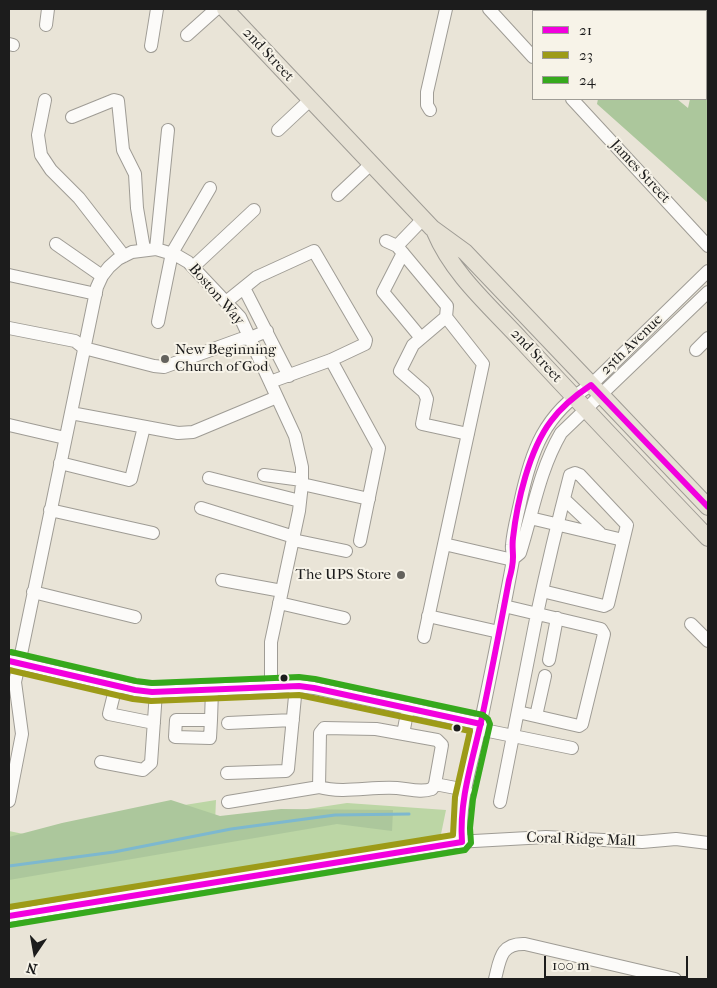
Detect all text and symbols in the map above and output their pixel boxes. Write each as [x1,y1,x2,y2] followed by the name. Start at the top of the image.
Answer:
[532,10,707,100] legend
[579,21,592,39] text: 21
[238,24,298,86] street label: 2nd Street
[579,46,593,64] text: 23
[579,71,596,89] text: 24
[606,136,674,208] street label: James Street
[184,260,248,330] street label: Boston Way
[597,311,667,379] street label: 25th Avenue
[506,325,566,387] street label: 2nd Street
[175,341,276,376] place label: New Beginning Church of God
[159,353,171,365] marker: New Beginning Church of God
[296,566,391,584] place label: The UPS Store
[395,569,407,581] marker: The UPS Store
[279,673,289,683] unlabelled marker
[452,723,462,733] unlabelled marker
[526,829,636,851] street label: Coral Ridge Mall
[10,928,60,978] north arrow
[547,946,691,978] scale bar
[552,956,590,974] text: 100 m
[25,959,39,978] text: N

